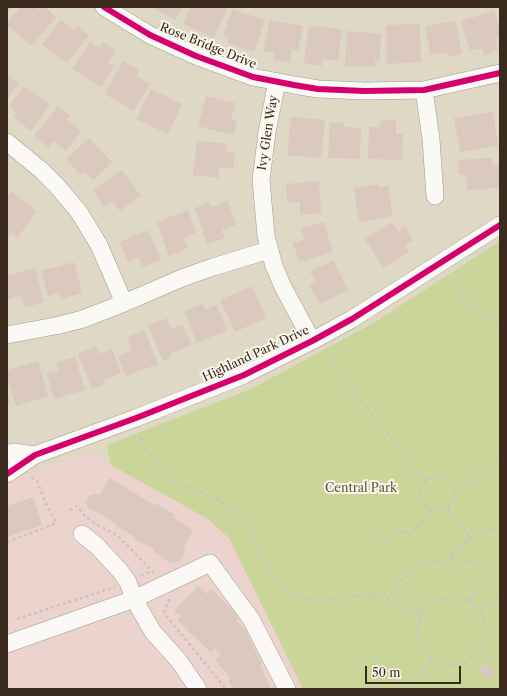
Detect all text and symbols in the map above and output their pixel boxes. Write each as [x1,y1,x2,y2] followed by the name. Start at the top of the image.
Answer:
[158,20,258,72] street label: Rose Bridge Drive
[255,94,281,172] street label: Ivy Glen Way
[200,323,312,385] street label: Highland Park Drive
[325,482,397,496] park label: Central Park
[367,658,463,684] scale bar
[372,665,401,680] text: 50 m

